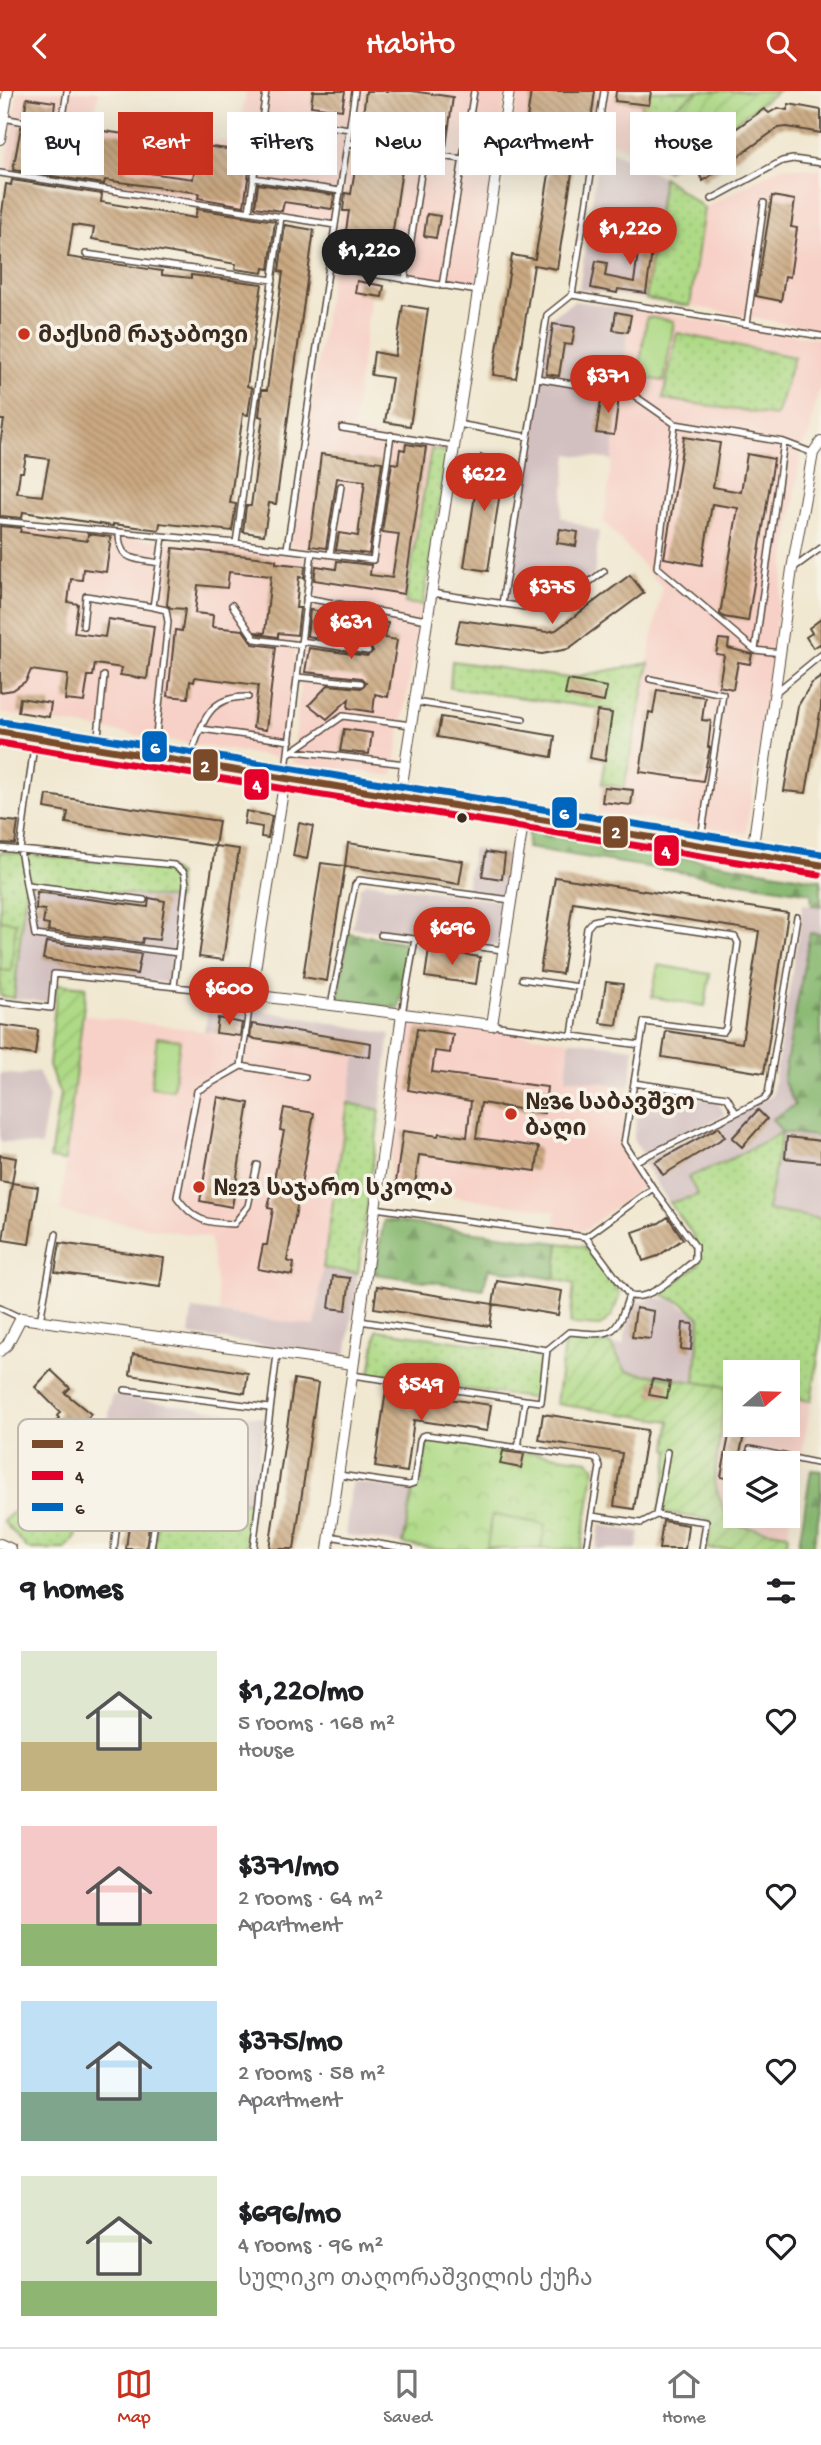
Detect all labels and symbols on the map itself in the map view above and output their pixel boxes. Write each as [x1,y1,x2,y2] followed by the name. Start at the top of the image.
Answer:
[573,207,687,267] pin: $1,220
[312,229,426,289] pin: $1,220
[38,323,248,351] place label: მაქსიმ რაჯაბოვი
[16,326,32,342] marker: მაქსიმ რაჯაბოვი
[567,355,649,415] pin: $371
[443,453,525,513] pin: $622
[511,567,593,626] pin: $375
[310,601,392,661] pin: $631
[141,730,168,763] line badge: 6
[150,738,160,761] text: 6
[192,748,219,782] line badge: 2
[200,757,210,780] text: 2
[243,768,270,801] line badge: 4
[252,776,263,799] text: 4
[551,796,578,829] line badge: 6
[559,804,569,827] text: 6
[455,811,469,825] unlabelled marker
[602,815,629,849] line badge: 2
[611,823,621,846] text: 2
[653,834,680,867] line badge: 4
[661,842,672,865] text: 4
[411,907,493,967] pin: $696
[188,967,270,1027] pin: $600
[525,1091,695,1144] place label: №36 საბავშვო ბაღი
[503,1106,519,1122] marker: №36 საბავშვო ბაღი
[213,1176,453,1204] place label: №23 საჯარო სკოლა
[191,1179,207,1195] marker: №23 საჯარო სკოლა
[723,1360,800,1437] north arrow
[380,1363,462,1423] pin: $549
[18,1419,248,1531] legend
[75,1436,84,1459] text: 2
[75,1467,84,1490] text: 4
[75,1499,85,1522] text: 6

